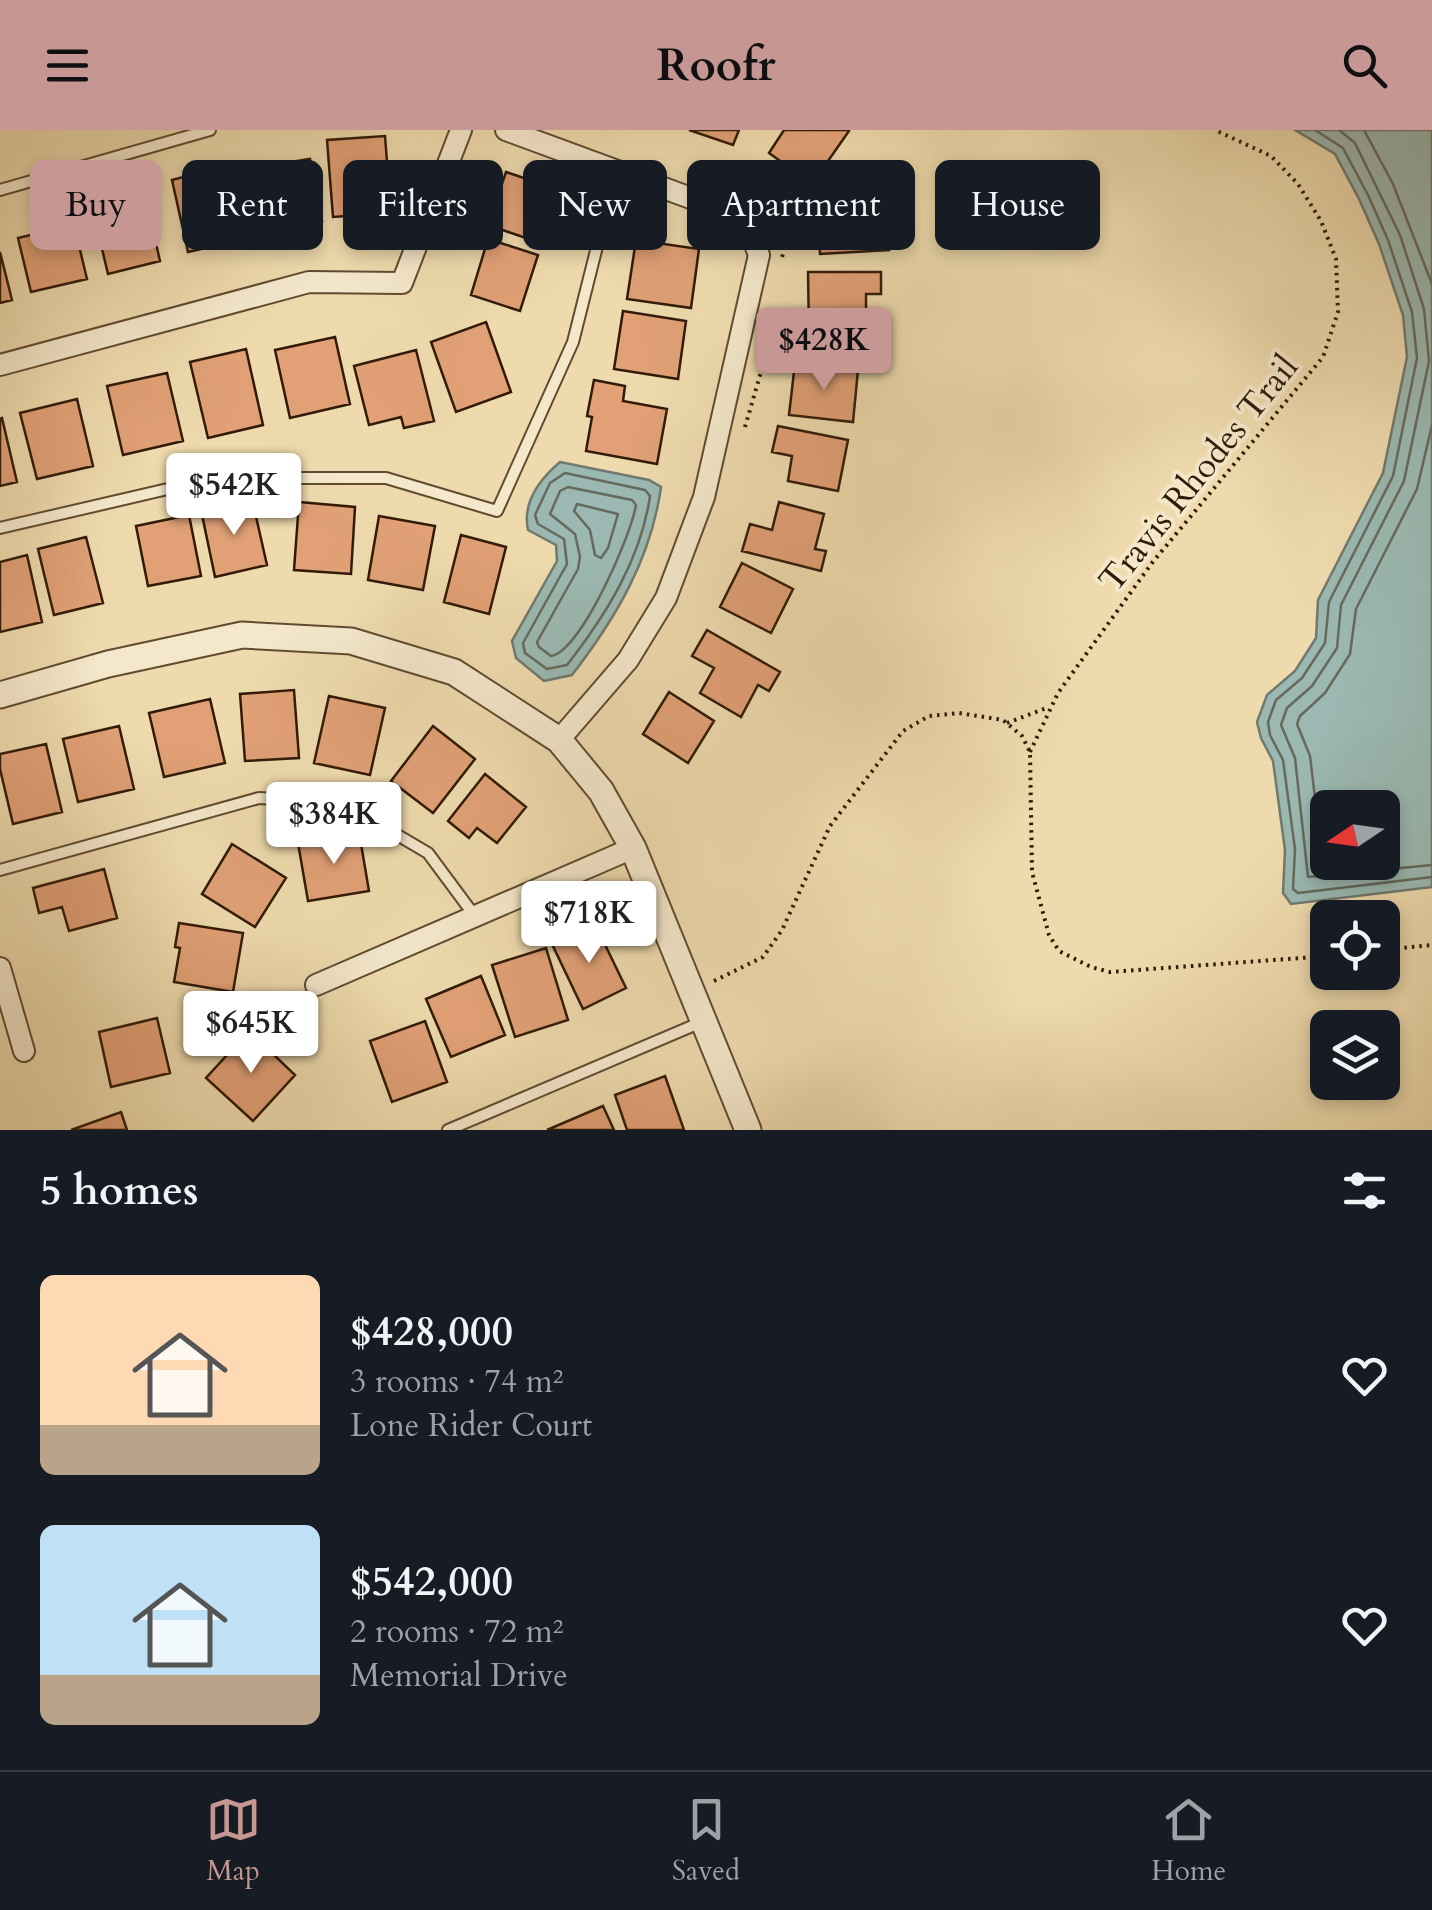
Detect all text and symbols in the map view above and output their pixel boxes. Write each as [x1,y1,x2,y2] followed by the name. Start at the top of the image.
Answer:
[656,35,776,96] text: Roofr
[40,38,95,93] icon: menu
[1337,38,1392,93] icon: search
[30,160,162,250] chip: Buy
[182,160,323,250] chip: Rent
[343,160,503,250] chip: Filters
[523,160,667,250] chip: New
[687,160,915,250] chip: Apartment
[935,160,1100,250] chip: House
[754,308,894,393] pin: $428K
[778,318,870,362] text: $428K
[1088,345,1310,602] street label: Travis Rhodes Trail
[164,453,304,538] pin: $542K
[188,463,280,507] text: $542K
[264,782,404,867] pin: $384K
[1310,790,1400,880] north arrow
[1310,790,1400,1100] map controls
[288,792,380,836] text: $384K
[519,881,659,966] pin: $718K
[543,891,635,935] text: $718K
[1310,900,1400,990] button: locate
[181,991,321,1076] pin: $645K
[205,1001,297,1045] text: $645K
[1310,1010,1400,1100] button: layers
[40,1162,198,1219] text: 5 homes
[1337,1163,1392,1218] icon: filters
[350,1303,513,1360] text: $428,000
[120,1315,240,1435] icon: home
[1337,1348,1392,1403] icon: heart
[350,1360,563,1404] text: 3 rooms · 74 m²
[350,1404,592,1448] text: Lone Rider Court
[350,1553,513,1610] text: $542,000
[120,1565,240,1685] icon: home
[1337,1598,1392,1653] icon: heart
[350,1610,563,1654] text: 2 rooms · 72 m²
[350,1654,568,1698] text: Memorial Drive
[206,1792,261,1890] tab: Map
[672,1792,740,1890] tab: Saved
[1151,1792,1226,1890] tab: Home

